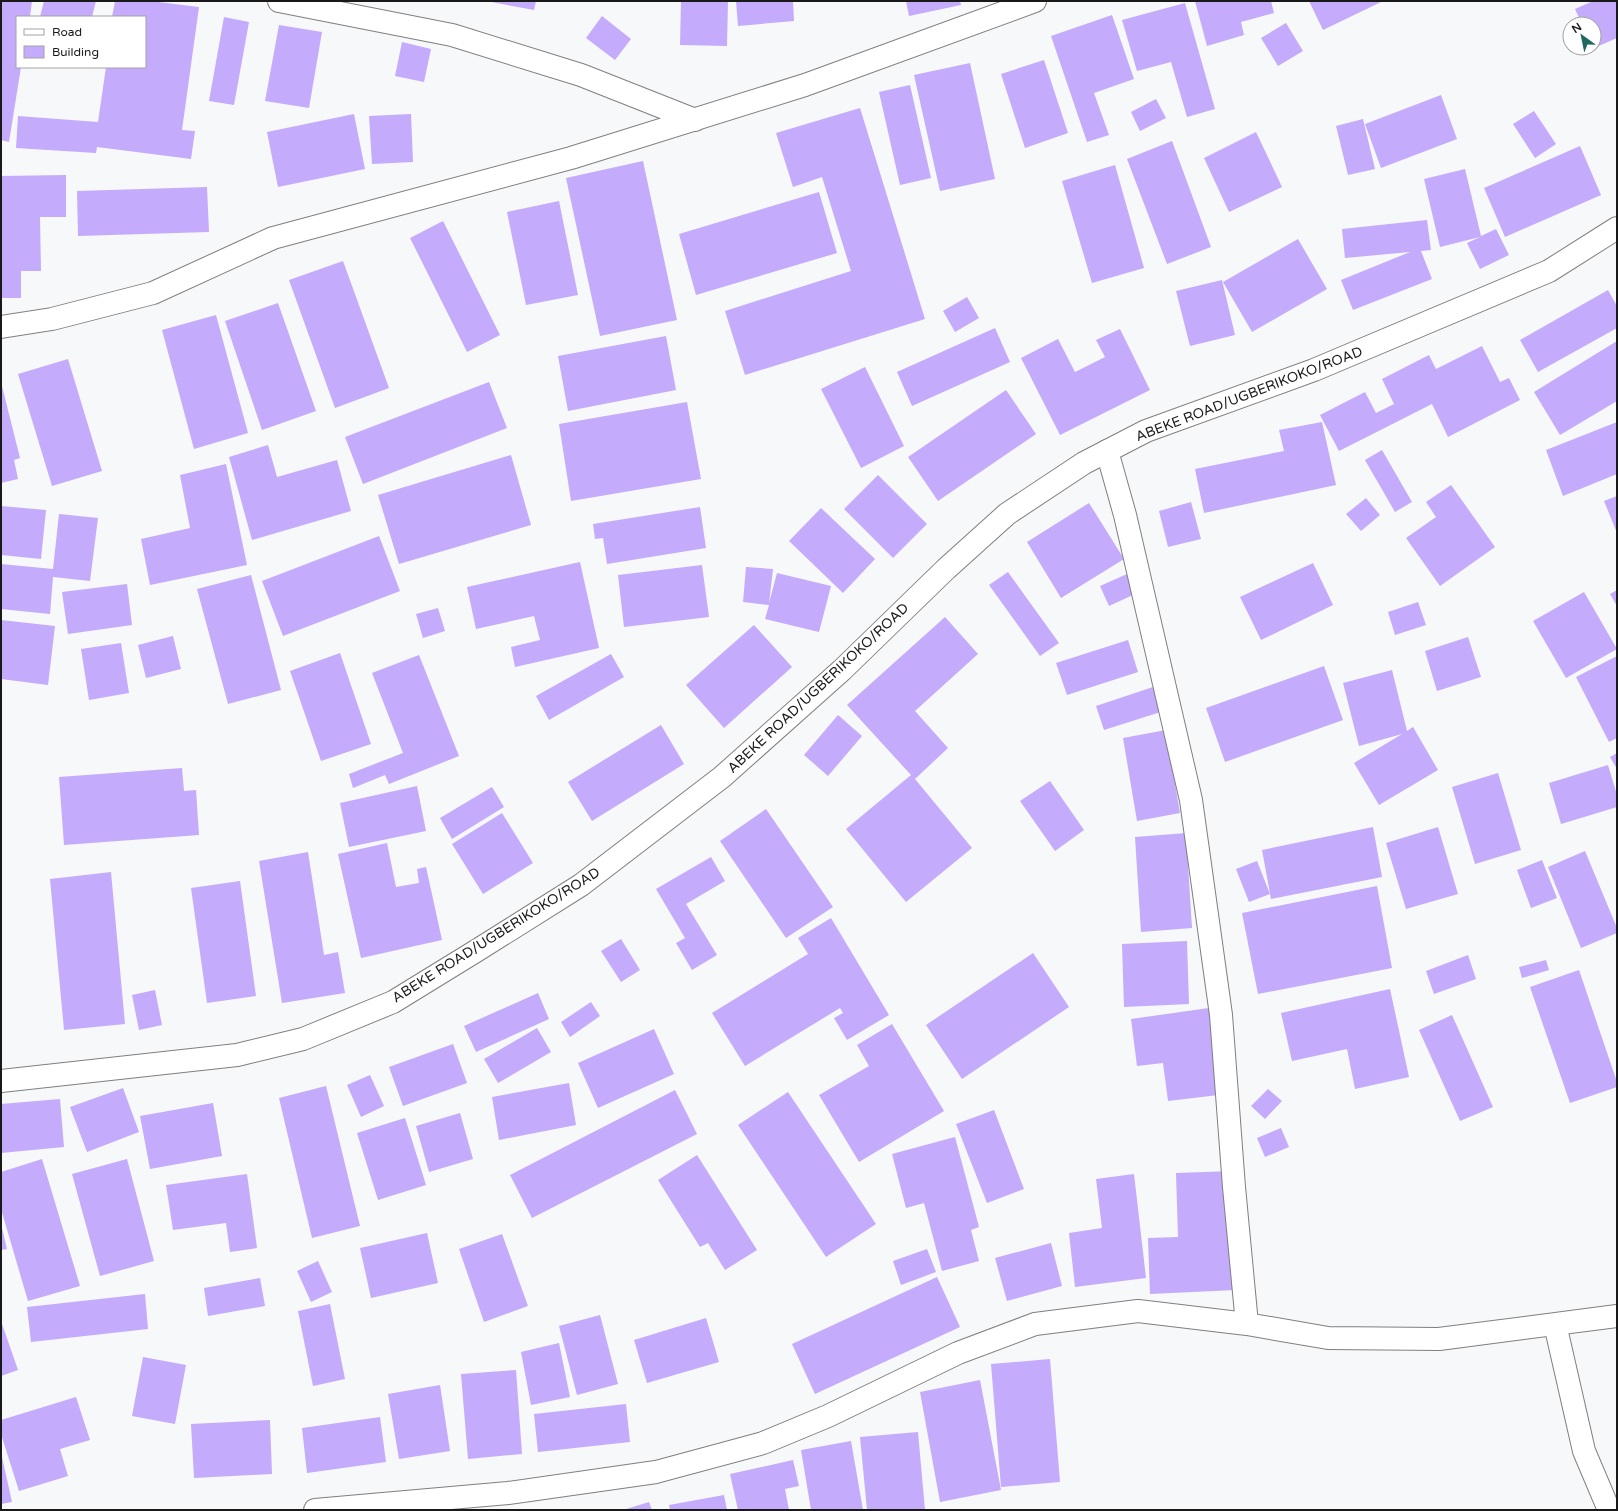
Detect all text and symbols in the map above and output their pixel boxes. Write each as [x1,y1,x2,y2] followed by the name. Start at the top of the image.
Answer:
[16,16,146,68] legend
[1562,16,1602,56] north arrow
[1570,20,1584,36] text: N
[52,25,82,39] text: Road
[52,45,99,59] text: Building
[1133,343,1365,445] street label: ABEKE ROAD/UGBERIKOKO/ROAD
[724,599,912,777] street label: ABEKE ROAD/UGBERIKOKO/ROAD
[389,864,603,1006] street label: ABEKE ROAD/UGBERIKOKO/ROAD

